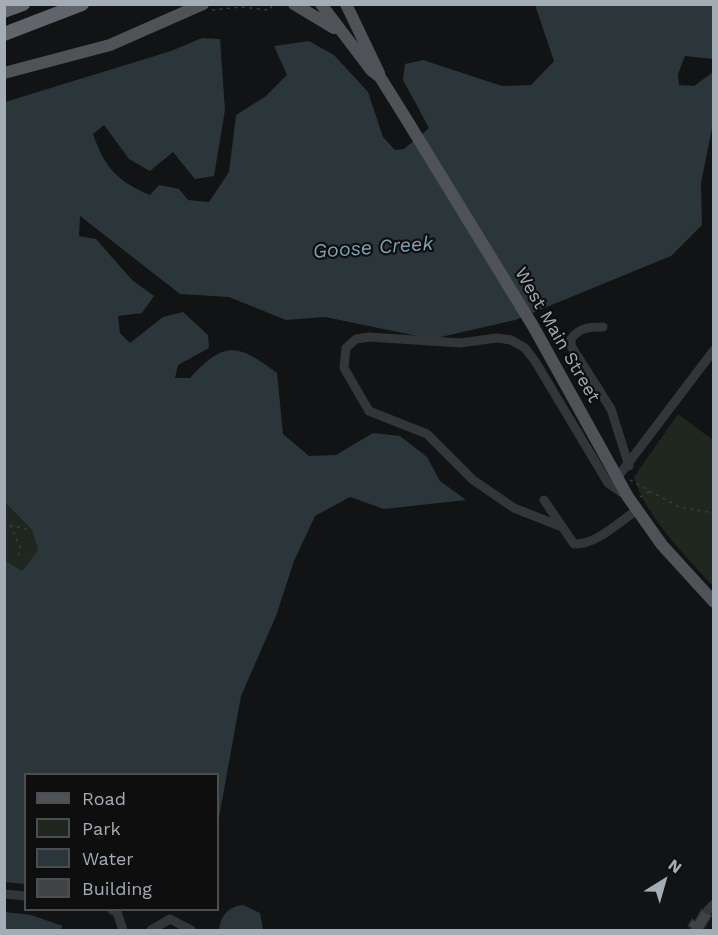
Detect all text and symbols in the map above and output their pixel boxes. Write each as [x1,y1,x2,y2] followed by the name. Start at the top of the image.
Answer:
[312,232,434,264] water label: Goose Creek
[510,264,604,406] street label: West Main Street
[24,773,219,911] legend
[82,788,126,809] text: Road
[82,818,121,839] text: Park
[82,848,134,869] text: Water
[634,851,694,911] north arrow
[665,855,686,877] text: N
[82,878,152,899] text: Building

